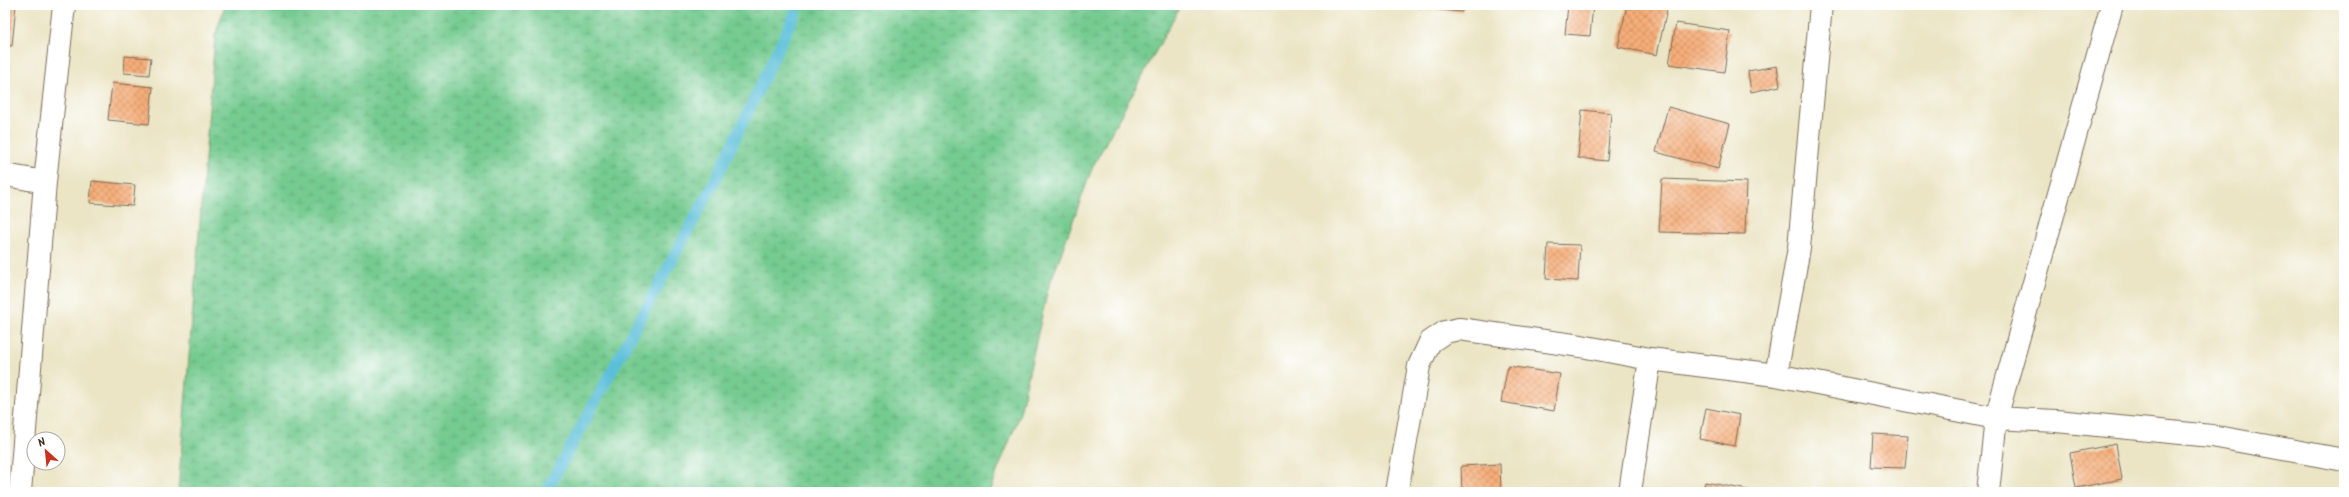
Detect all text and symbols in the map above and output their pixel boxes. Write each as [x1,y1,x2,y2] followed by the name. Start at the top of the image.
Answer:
[26,431,66,471] north arrow
[35,433,49,453] text: N

